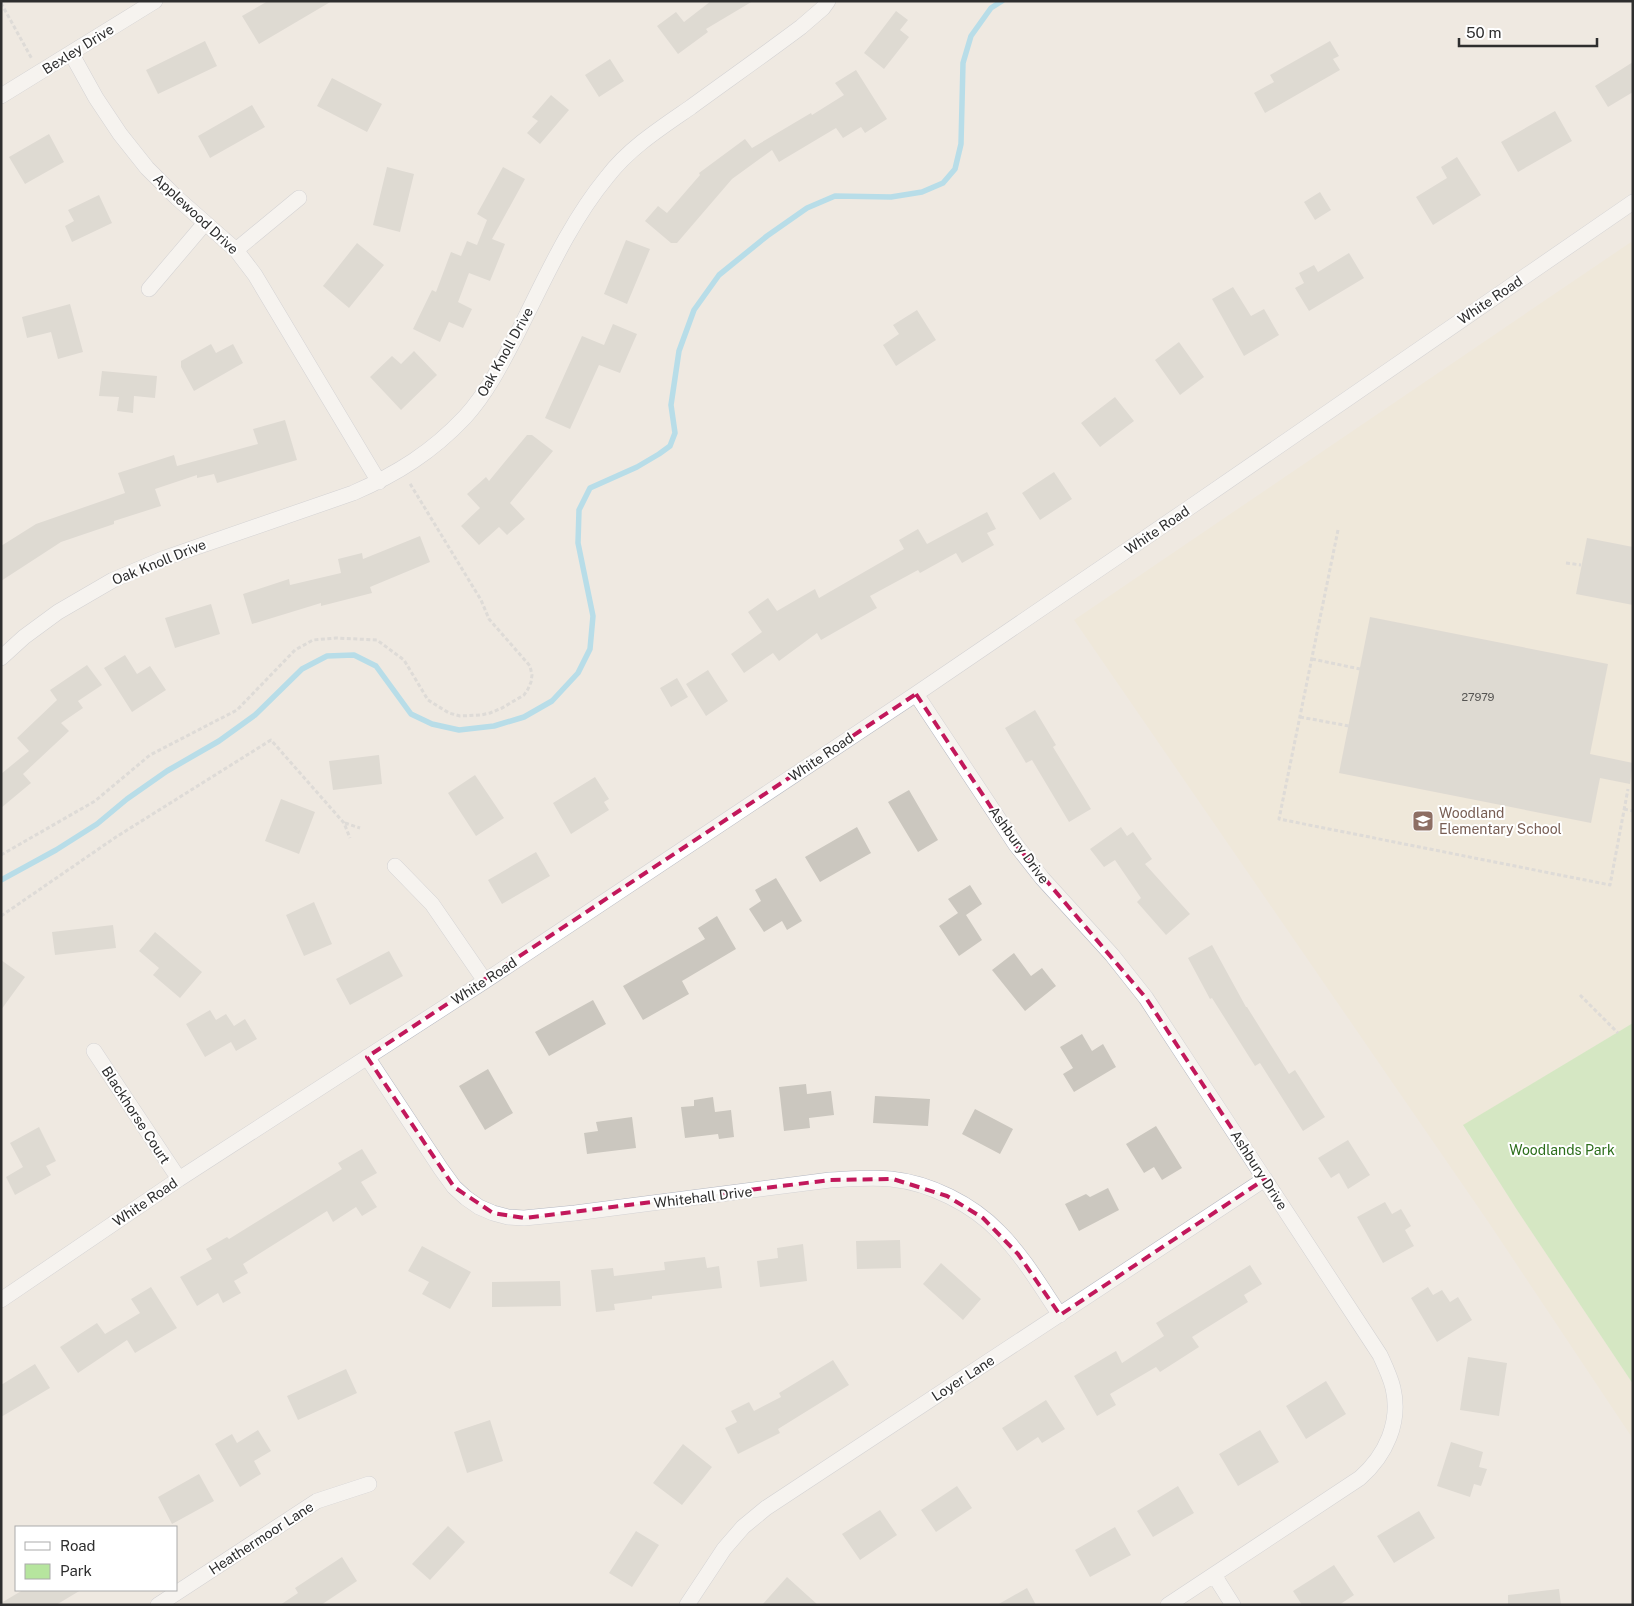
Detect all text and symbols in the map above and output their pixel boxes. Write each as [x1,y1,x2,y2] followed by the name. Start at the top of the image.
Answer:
[1459,15,1596,47] scale bar
[39,21,117,77] street label: Bexley Drive
[1466,24,1501,41] text: 50 m
[150,171,242,257] street label: Applewood Drive
[1455,273,1525,327] street label: White Road
[474,304,536,400] street label: Oak Knoll Drive
[1122,503,1192,557] street label: White Road
[110,536,208,588] street label: Oak Knoll Drive
[1462,691,1495,703] house number: 27979
[786,730,856,784] street label: White Road
[986,803,1052,887] street label: Ashbury Drive
[1439,805,1562,837] place label: Woodland Elementary School
[1411,809,1435,833] school or university icon: Woodland Elementary School
[448,954,520,1008] street label: White Road
[99,1063,173,1167] street label: Blackhorse Court
[1227,1127,1291,1213] street label: Ashbury Drive
[1509,1142,1615,1158] park label: Woodlands Park
[110,1175,180,1229] street label: White Road
[653,1183,753,1211] street label: Whitehall Drive
[929,1352,997,1404] street label: Loyer Lane
[206,1498,316,1578] street label: Heathermoor Lane
[15,1526,178,1591] legend
[60,1537,96,1554] text: Road
[60,1562,92,1579] text: Park

